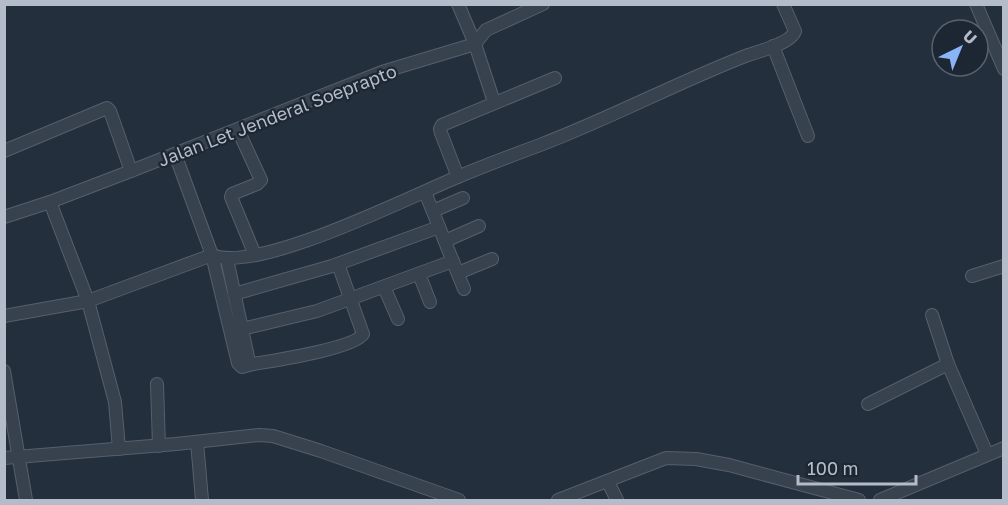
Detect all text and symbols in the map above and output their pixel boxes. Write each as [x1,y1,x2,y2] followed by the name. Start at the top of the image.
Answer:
[930,18,990,78] north arrow
[959,26,981,48] text: U
[154,59,400,171] street label: Jalan Let Jenderal Soeprapto
[798,448,916,486] scale bar
[807,457,858,479] text: 100 m

